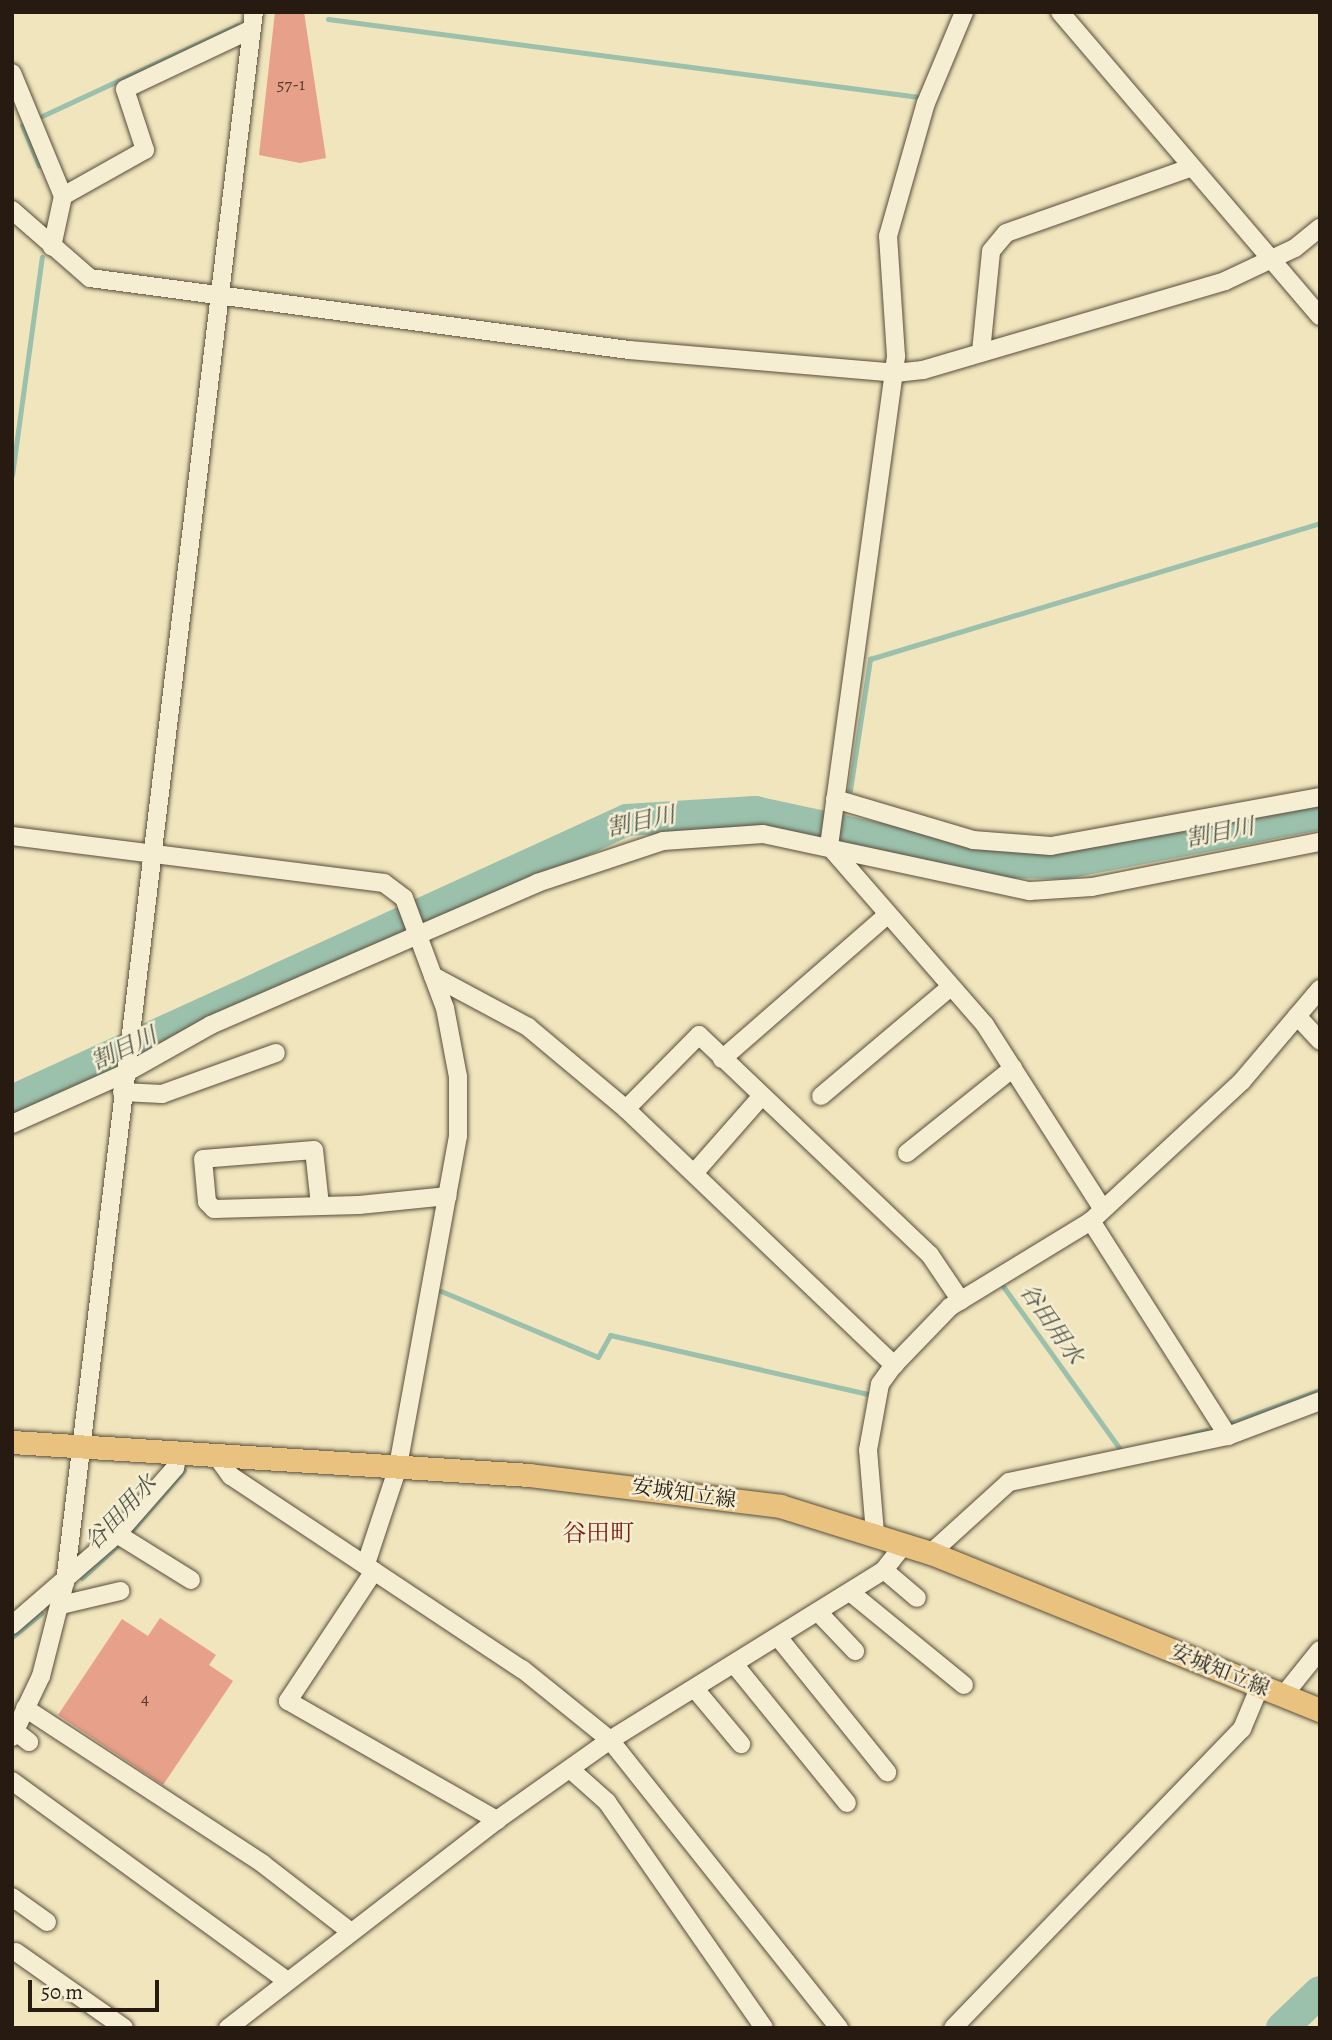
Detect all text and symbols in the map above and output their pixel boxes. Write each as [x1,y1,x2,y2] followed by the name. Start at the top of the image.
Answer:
[277,73,305,95] house number: 57-1
[604,801,678,843] water label: 割目川
[1184,813,1256,853] water label: 割目川
[87,1022,161,1076] water label: 割目川
[1013,1278,1089,1370] water label: 谷田用水
[80,1470,162,1556] water label: 谷田用水
[630,1473,738,1513] street label: 安城知立線
[562,1520,634,1548] district label: 谷田町
[1167,1639,1273,1701] street label: 安城知立線
[141,1687,149,1709] house number: 4
[32,1966,163,2010] scale bar
[41,1978,83,2006] text: 50 m

